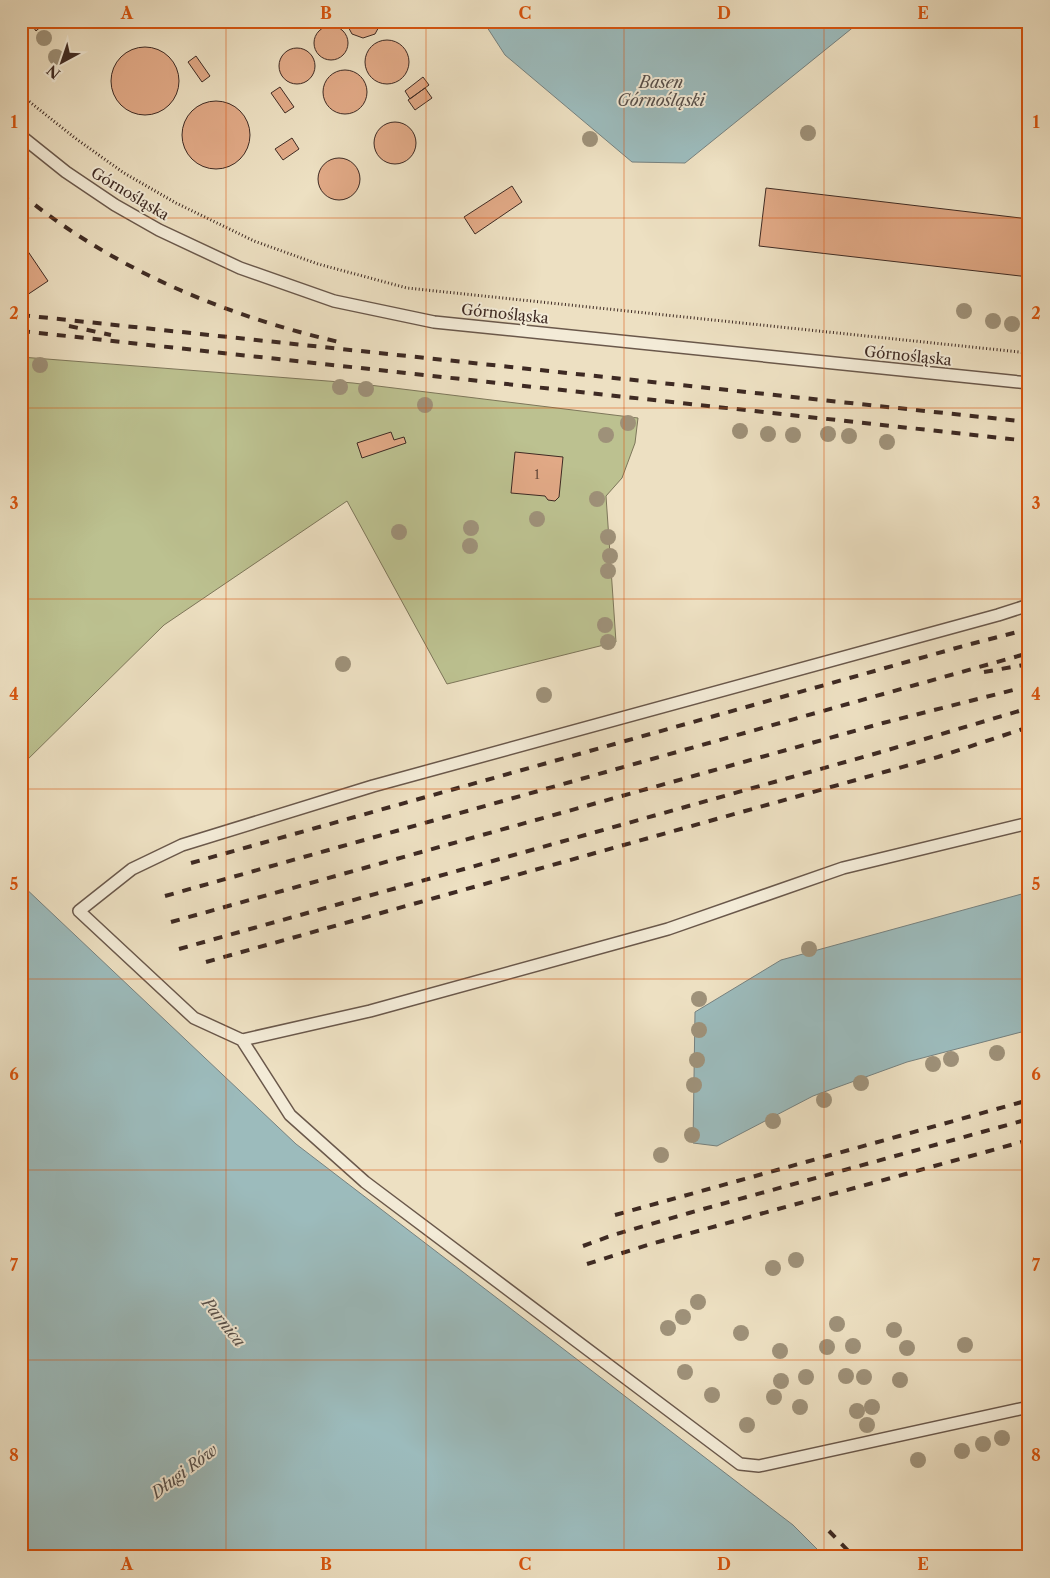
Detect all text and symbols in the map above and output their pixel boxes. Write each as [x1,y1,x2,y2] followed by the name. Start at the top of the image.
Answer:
[120,3,134,23] text: A
[320,3,332,23] text: B
[519,3,531,23] text: C
[717,3,731,23] text: D
[917,3,929,23] text: E
[38,38,88,88] north arrow
[43,61,64,83] text: N
[617,72,706,110] water label: Basen Górnośląski
[10,112,18,132] text: 1
[1032,112,1040,132] text: 1
[88,163,173,224] street label: Górnośląska
[460,299,550,328] street label: Górnośląska
[9,303,19,323] text: 2
[1031,303,1041,323] text: 2
[863,341,953,370] street label: Górnośląska
[534,467,540,482] house number: 1
[9,493,19,513] text: 3
[1031,493,1041,513] text: 3
[9,684,19,704] text: 4
[1031,684,1041,704] text: 4
[10,874,19,894] text: 5
[1032,874,1041,894] text: 5
[9,1064,19,1084] text: 6
[1031,1064,1041,1084] text: 6
[10,1255,19,1275] text: 7
[1032,1255,1041,1275] text: 7
[197,1292,250,1351] water label: Parnica
[145,1440,221,1504] water label: Długi Rów
[9,1445,19,1465] text: 8
[1031,1445,1041,1465] text: 8
[120,1554,134,1574] text: A
[320,1554,332,1574] text: B
[519,1554,531,1574] text: C
[717,1554,731,1574] text: D
[917,1554,929,1574] text: E

